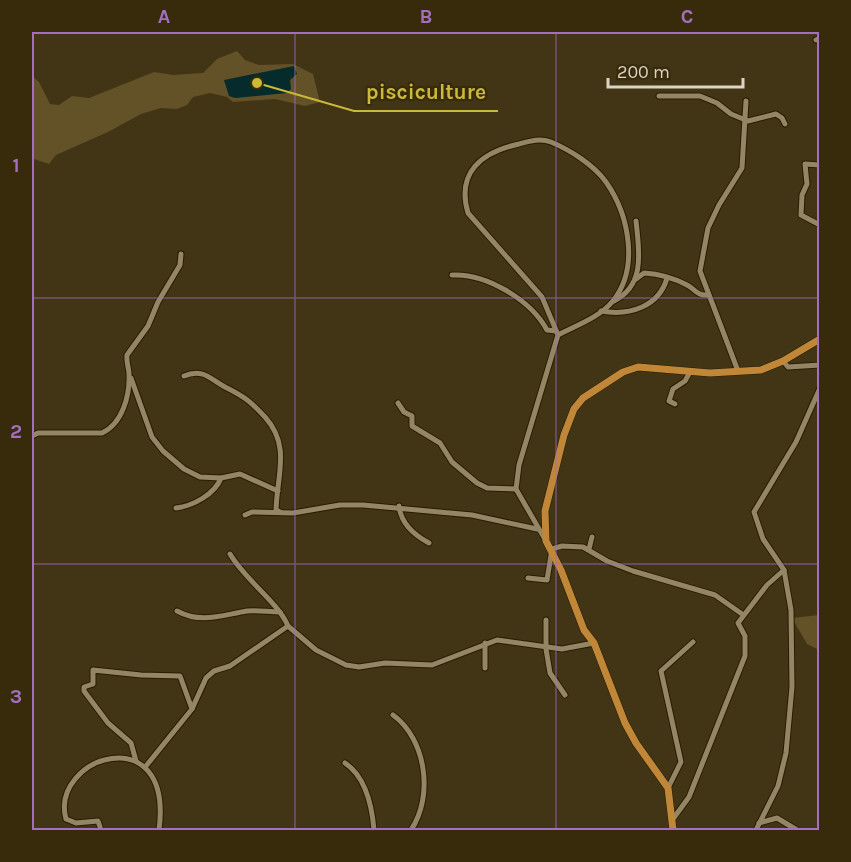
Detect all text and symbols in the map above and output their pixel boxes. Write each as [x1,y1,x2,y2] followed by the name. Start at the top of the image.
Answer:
[158,5,171,28] text: A
[420,5,432,28] text: B
[681,5,693,28] text: C
[608,51,743,89] scale bar
[617,61,670,83] text: 200 m
[354,72,498,111] callout: pisciculture
[366,80,486,104] text: pisciculture
[12,154,20,177] text: 1
[10,420,22,443] text: 2
[10,685,22,708] text: 3

